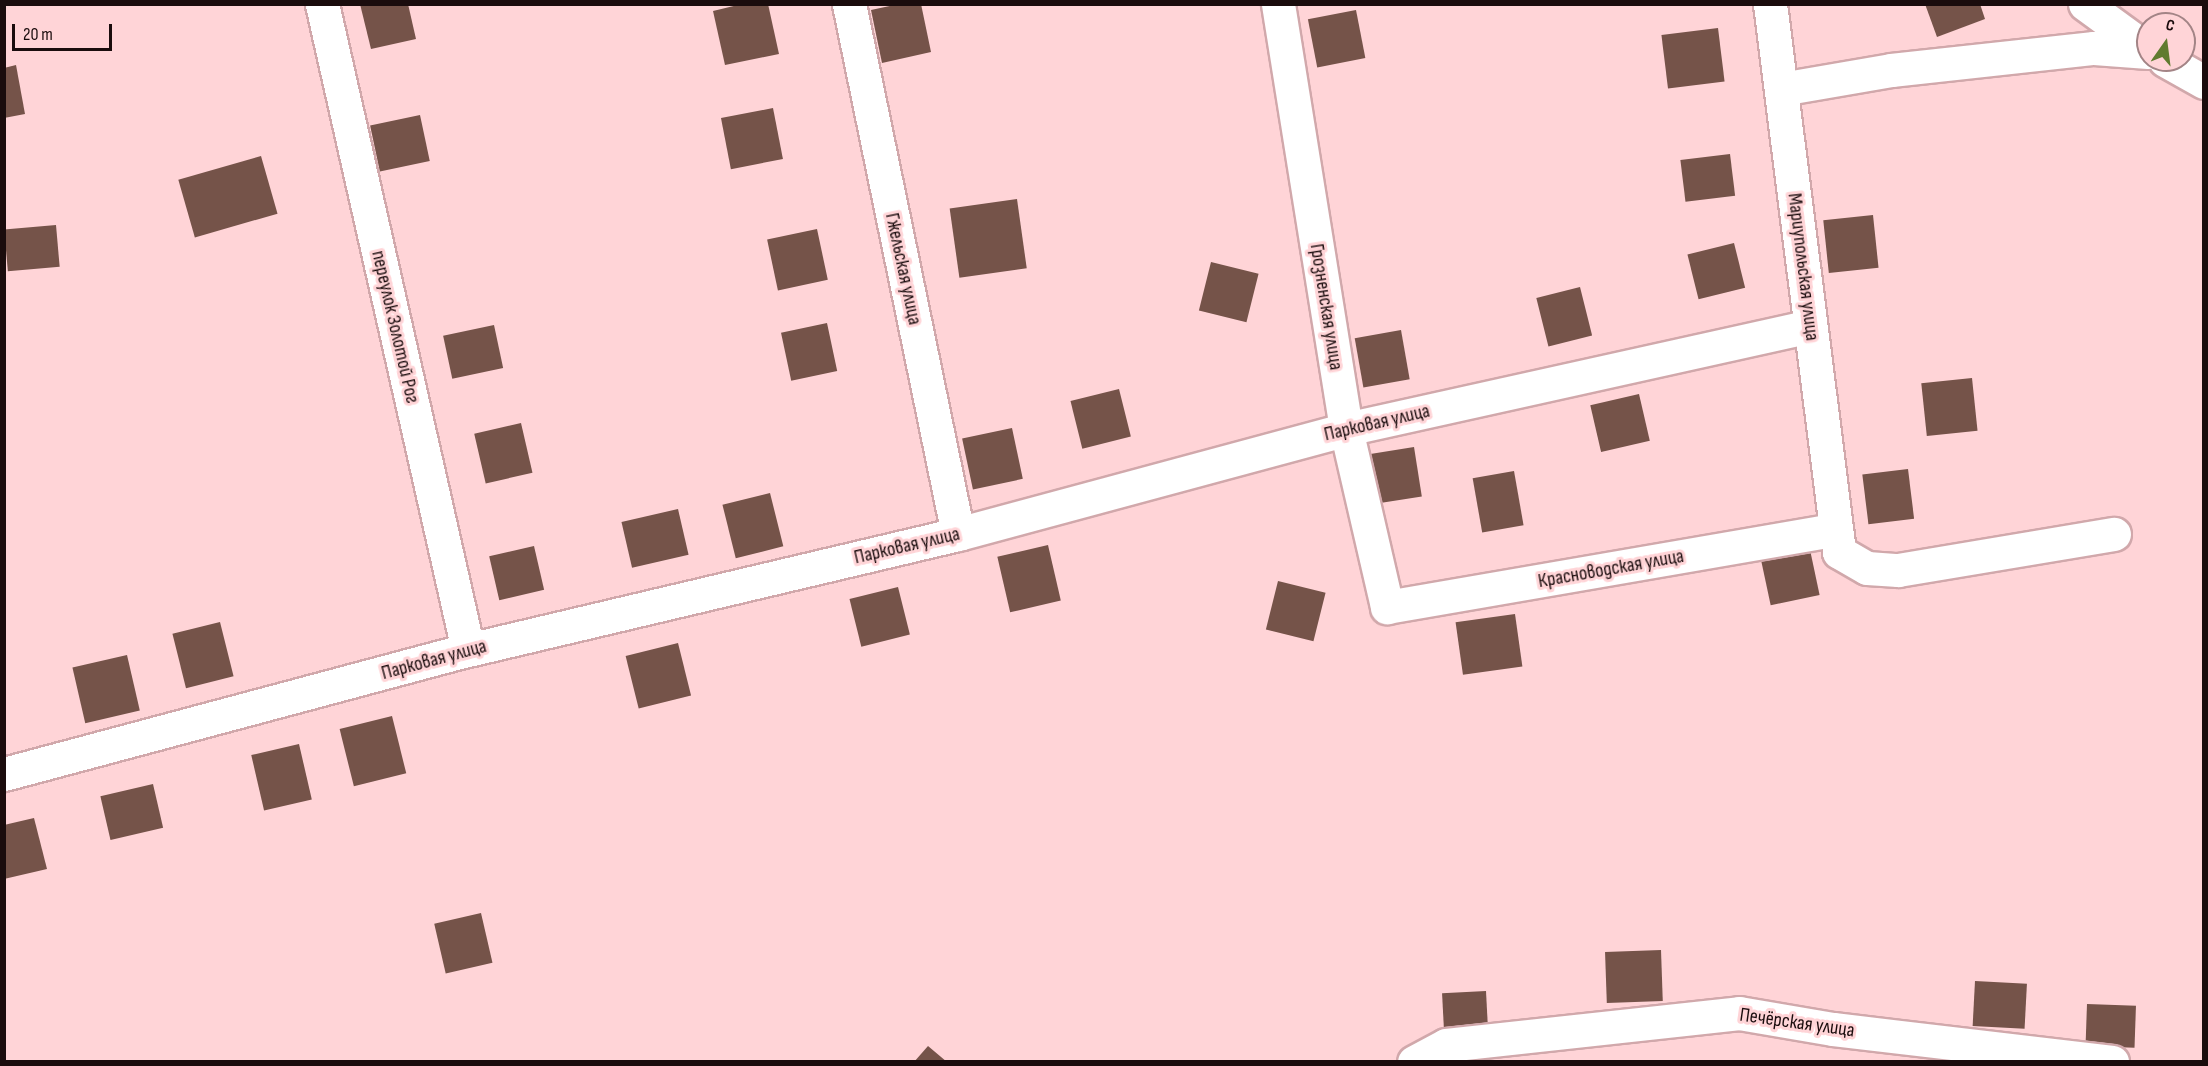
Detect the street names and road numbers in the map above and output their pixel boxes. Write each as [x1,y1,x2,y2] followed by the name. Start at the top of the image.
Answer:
[1782,192,1824,342] street label: Мариупольская улица
[879,211,927,327] street label: Гжельская улица
[1304,242,1348,372] street label: Грозненская улица
[366,248,424,406] street label: переулок Золотой Рог
[1322,399,1432,447] street label: Парковая улица
[852,522,962,570] street label: Парковая улица
[1536,544,1686,594] street label: Красноводская улица
[379,634,489,686] street label: Парковая улица
[1738,1003,1856,1043] street label: Печёрская улица

